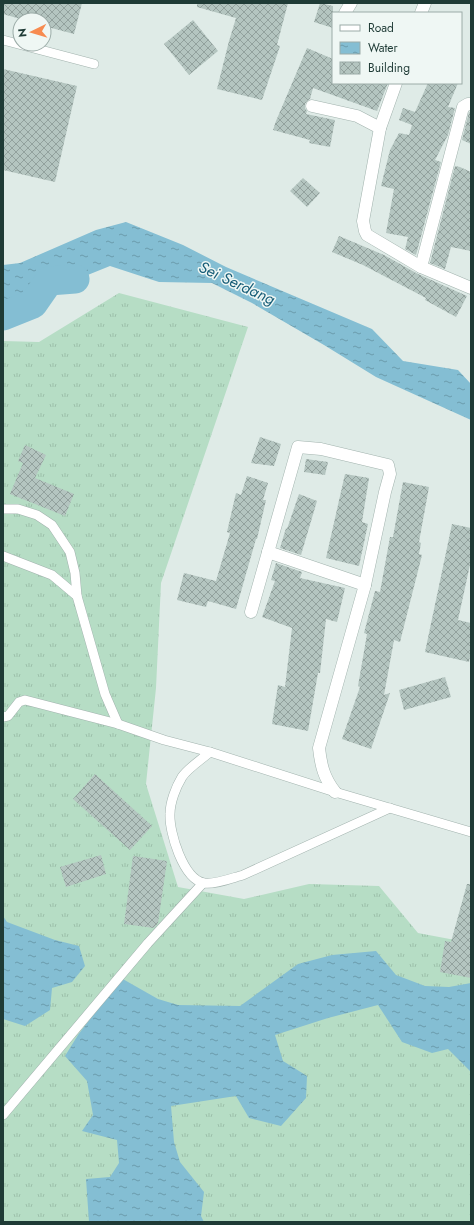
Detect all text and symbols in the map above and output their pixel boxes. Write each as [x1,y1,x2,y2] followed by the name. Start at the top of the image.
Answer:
[12,12,52,52] north arrow
[332,12,462,84] legend
[368,19,394,37] text: Road
[14,28,30,38] text: N
[368,39,399,57] text: Water
[368,59,410,77] text: Building
[195,255,279,311] water label: Sei Serdang

